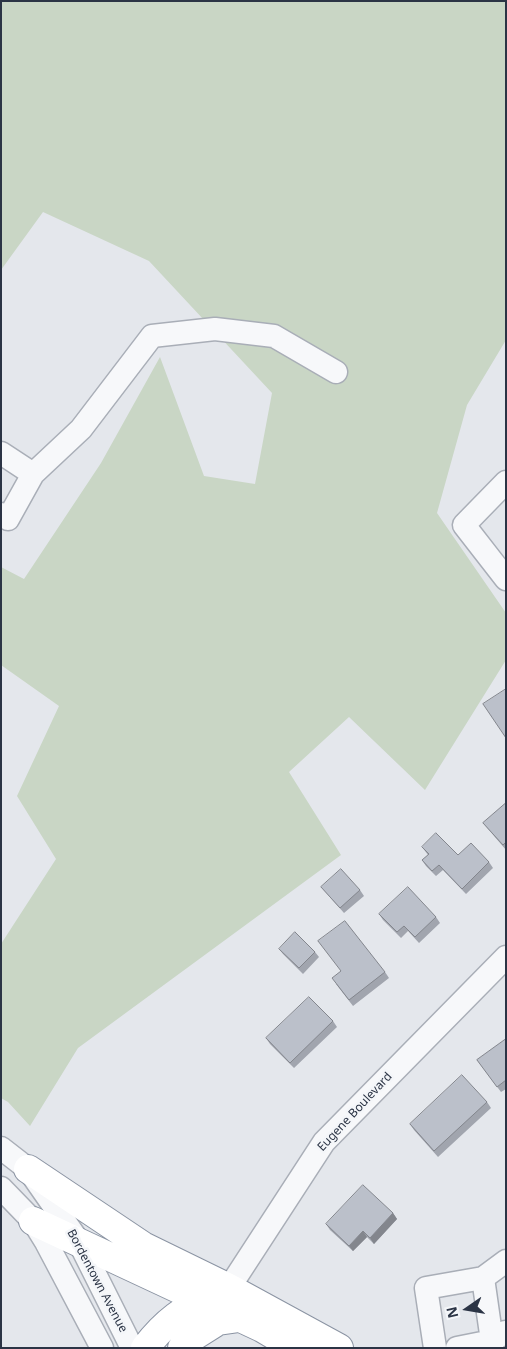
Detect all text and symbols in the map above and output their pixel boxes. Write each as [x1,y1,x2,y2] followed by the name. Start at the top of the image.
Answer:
[315,1070,395,1154] street label: Eugene Boulevard
[64,1227,130,1335] street label: Bordentown Avenue
[442,1284,492,1334] north arrow
[441,1305,462,1320] text: N

